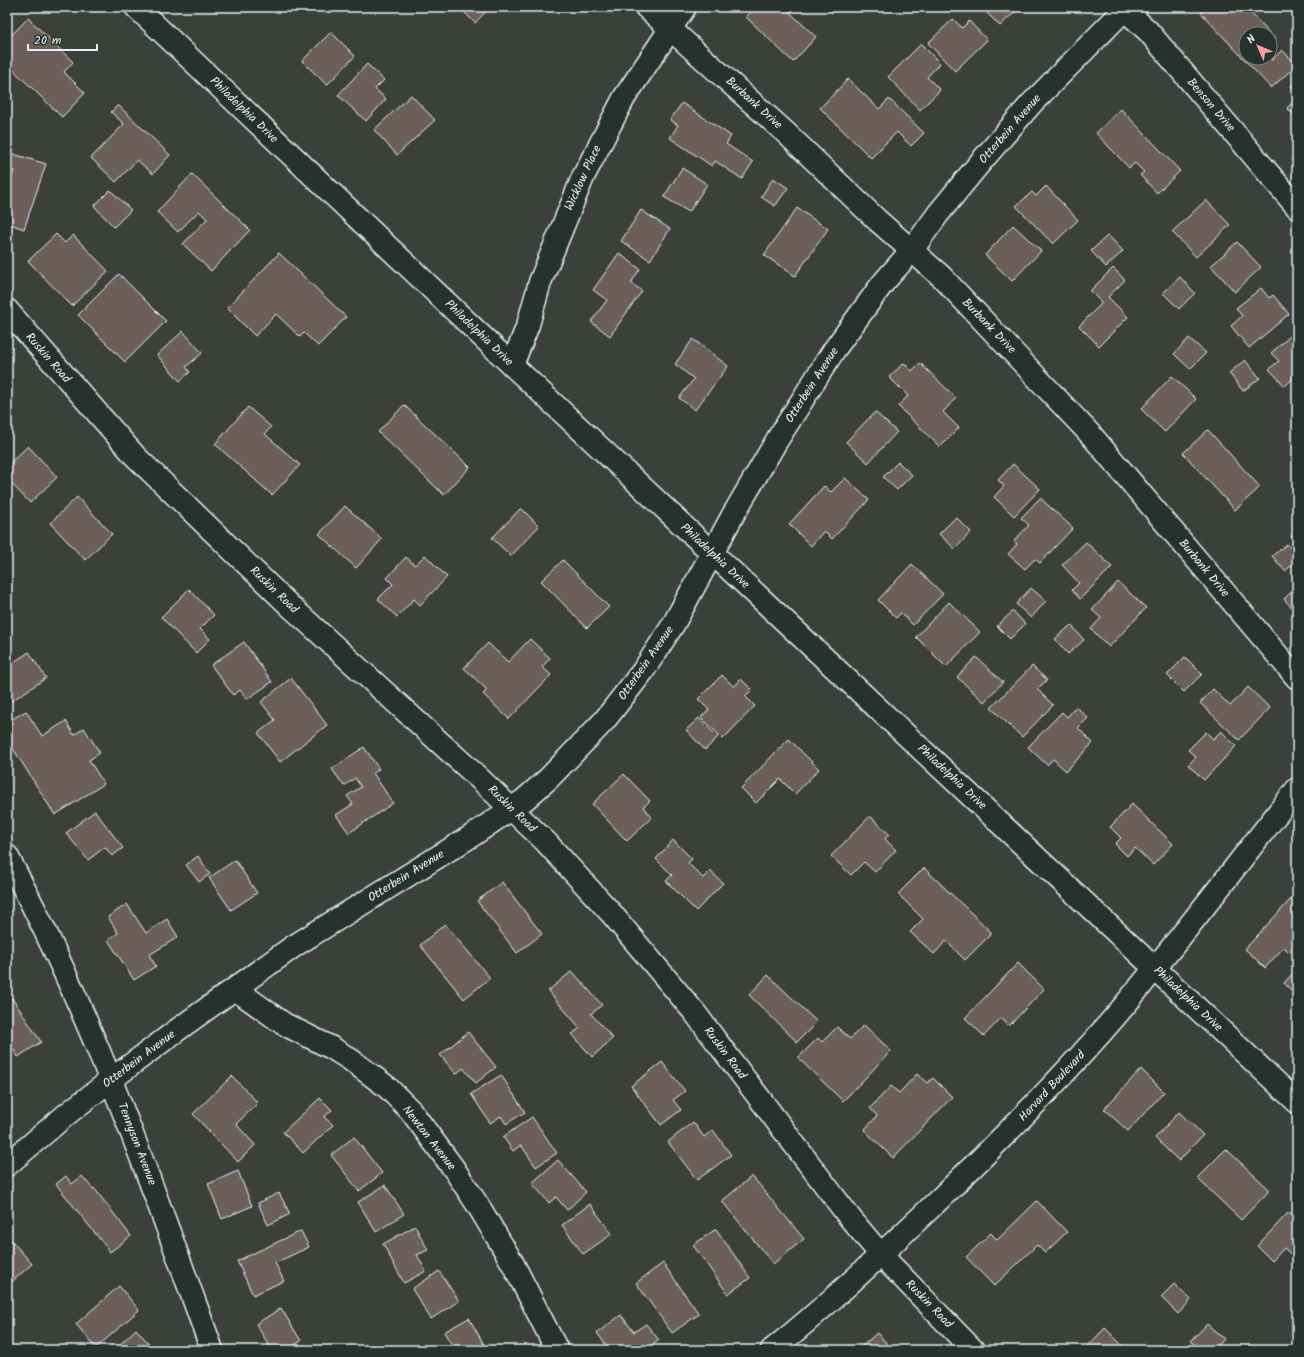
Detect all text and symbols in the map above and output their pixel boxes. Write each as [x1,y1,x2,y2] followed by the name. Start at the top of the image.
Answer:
[28,26,97,52] scale bar
[1238,26,1278,66] north arrow
[34,31,62,50] text: 20 m
[1243,31,1260,48] text: N
[205,72,283,148] street label: Philadelphia Drive
[721,72,787,134] street label: Burbank Drive
[1182,74,1240,137] street label: Benson Drive
[974,89,1046,168] street label: Otterbein Avenue
[560,142,607,214] street label: Wicklow Place
[957,294,1021,359] street label: Burbank Drive
[440,295,518,371] street label: Philadelphia Drive
[21,329,76,388] street label: Ruskin Road
[780,343,844,427] street label: Otterbein Avenue
[676,519,755,594] street label: Philadelphia Drive
[1174,535,1235,602] street label: Burbank Drive
[245,562,303,619] street label: Ruskin Road
[613,621,679,704] street label: Otterbein Avenue
[913,740,992,815] street label: Philadelphia Drive
[483,781,541,838] street label: Ruskin Road
[364,845,448,907] street label: Otterbein Avenue
[1149,962,1228,1037] street label: Philadelphia Drive
[699,1023,752,1084] street label: Ruskin Road
[98,1025,180,1093] street label: Otterbein Avenue
[1014,1046,1091,1126] street label: Harvard Boulevard
[112,1100,162,1189] street label: Tennyson Avenue
[397,1101,461,1175] street label: Newton Avenue
[901,1275,958,1333] street label: Ruskin Road

